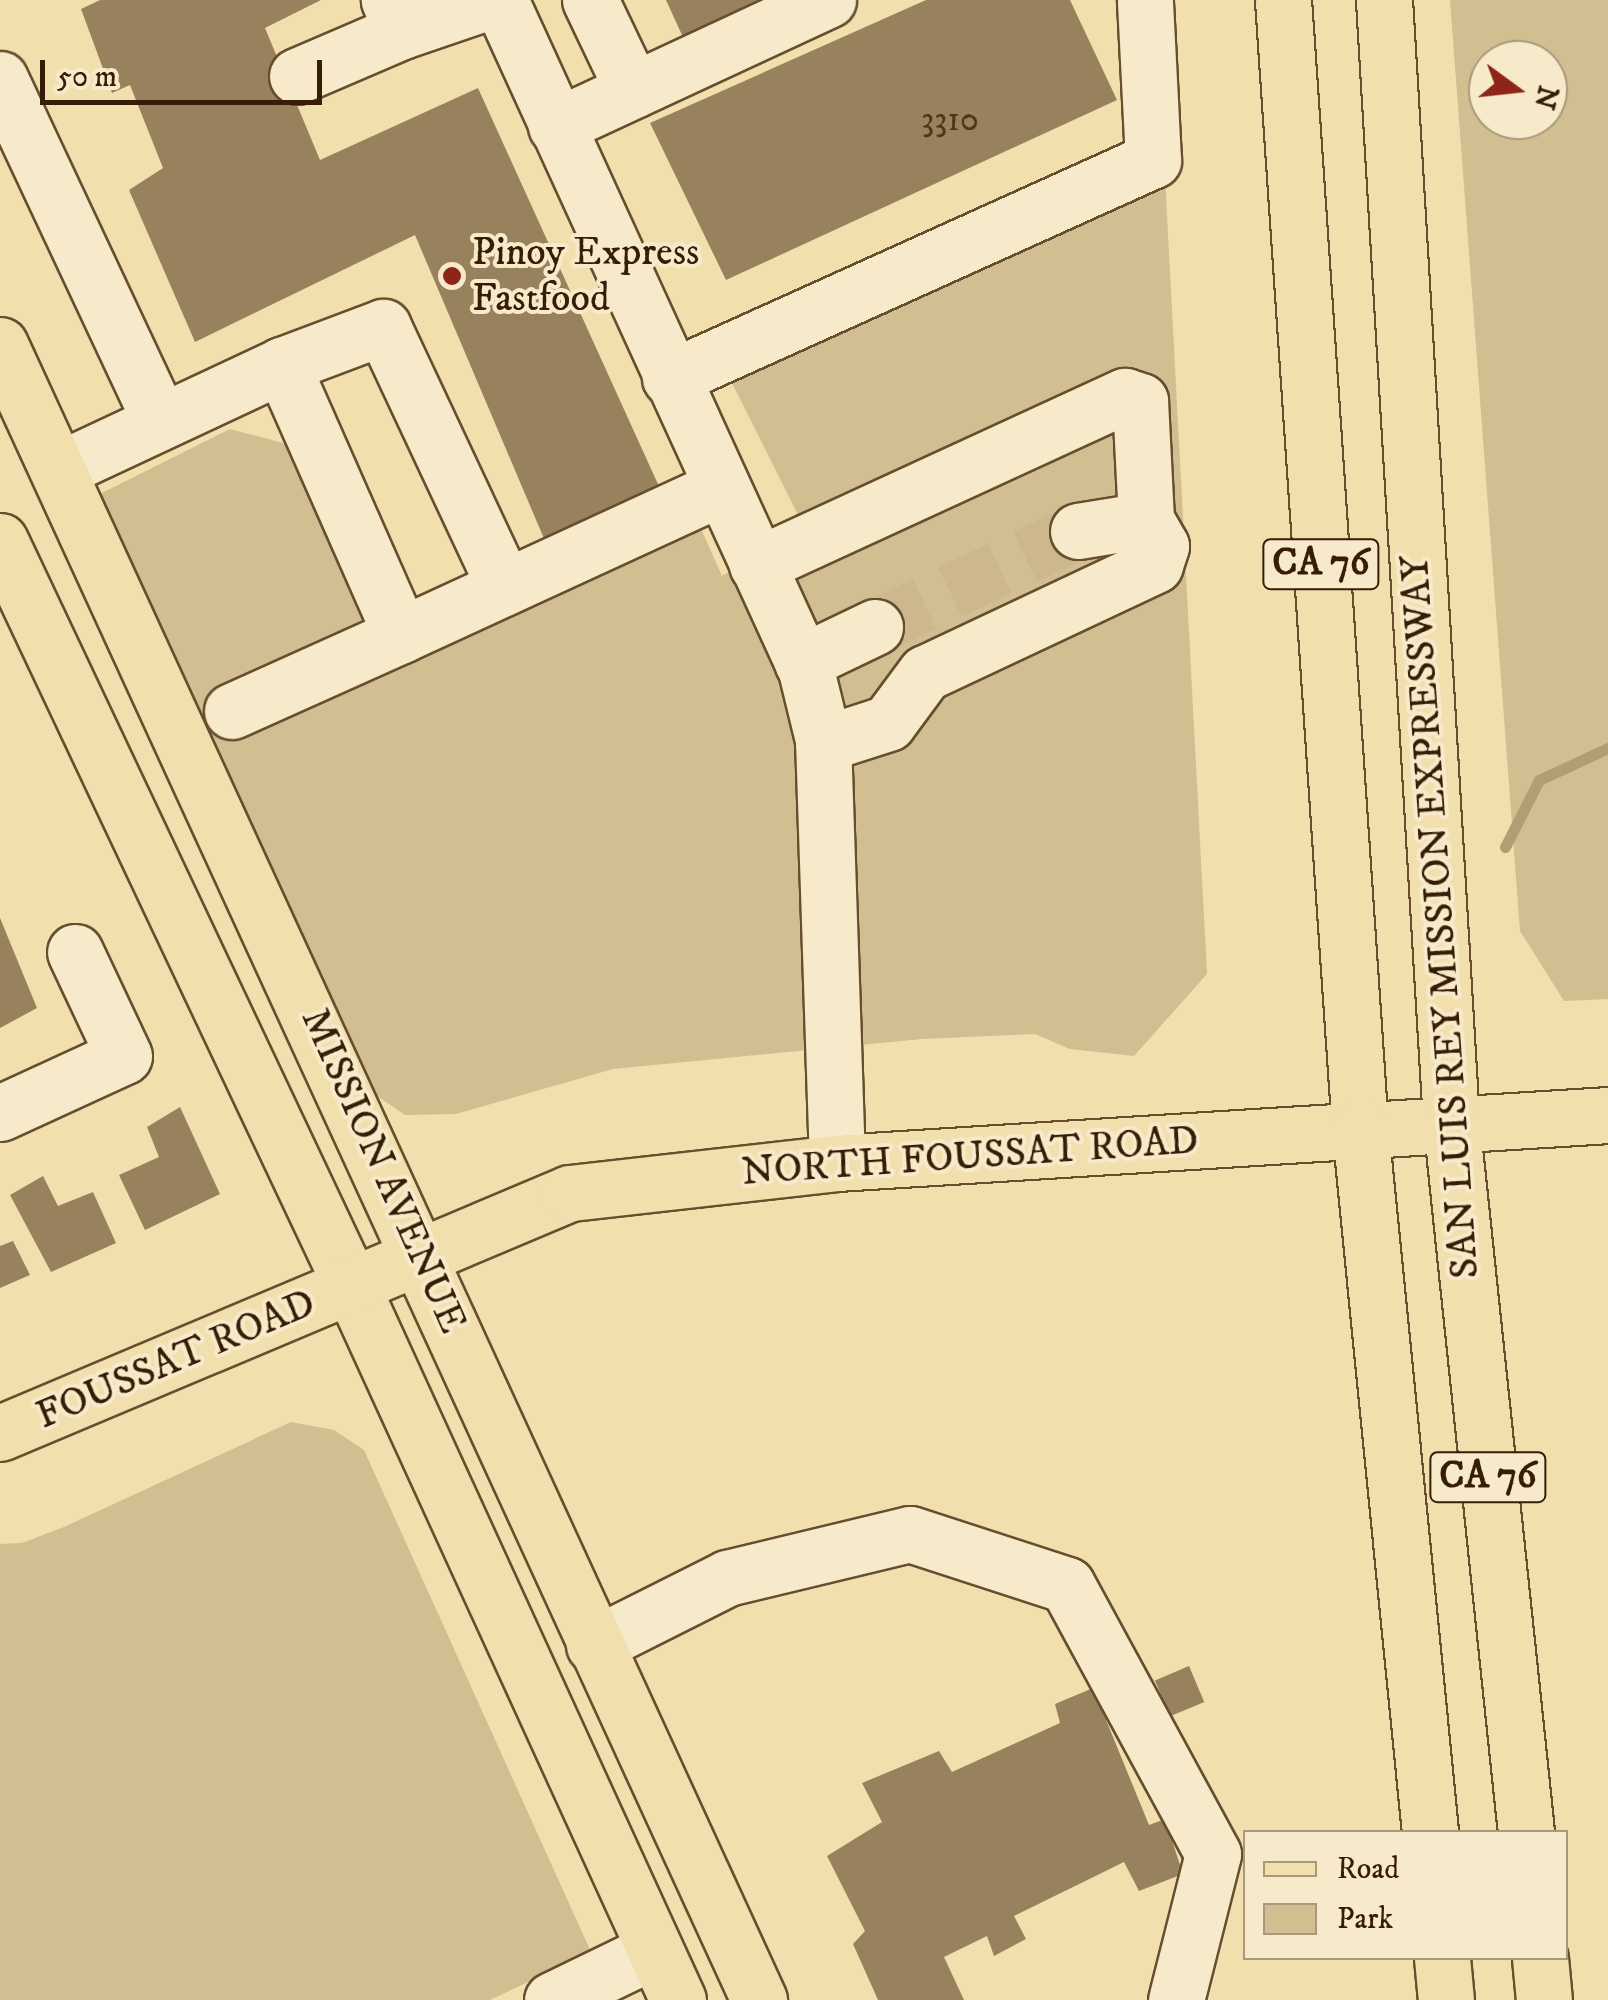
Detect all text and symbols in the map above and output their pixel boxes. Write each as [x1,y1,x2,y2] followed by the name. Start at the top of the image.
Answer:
[45,40,328,102] scale bar
[1468,40,1568,140] north arrow
[57,59,117,96] text: 50 m
[1526,82,1565,113] text: N
[921,99,979,141] house number: 3310
[472,229,699,323] place label: Pinoy Express Fastfood
[441,265,463,287] marker: Pinoy Express Fastfood
[1261,531,1381,597] road number: CA 76
[1392,554,1490,1280] street label: SAN LUIS REY MISSION EXPRESSWAY
[290,1001,476,1341] street label: MISSION AVENUE
[740,1117,1200,1197] street label: NORTH FOUSSAT ROAD
[29,1280,323,1440] street label: FOUSSAT ROAD
[1428,1444,1548,1510] road number: CA 76
[1243,1830,1568,1960] legend
[1337,1851,1399,1888] text: Road
[1337,1901,1393,1938] text: Park

